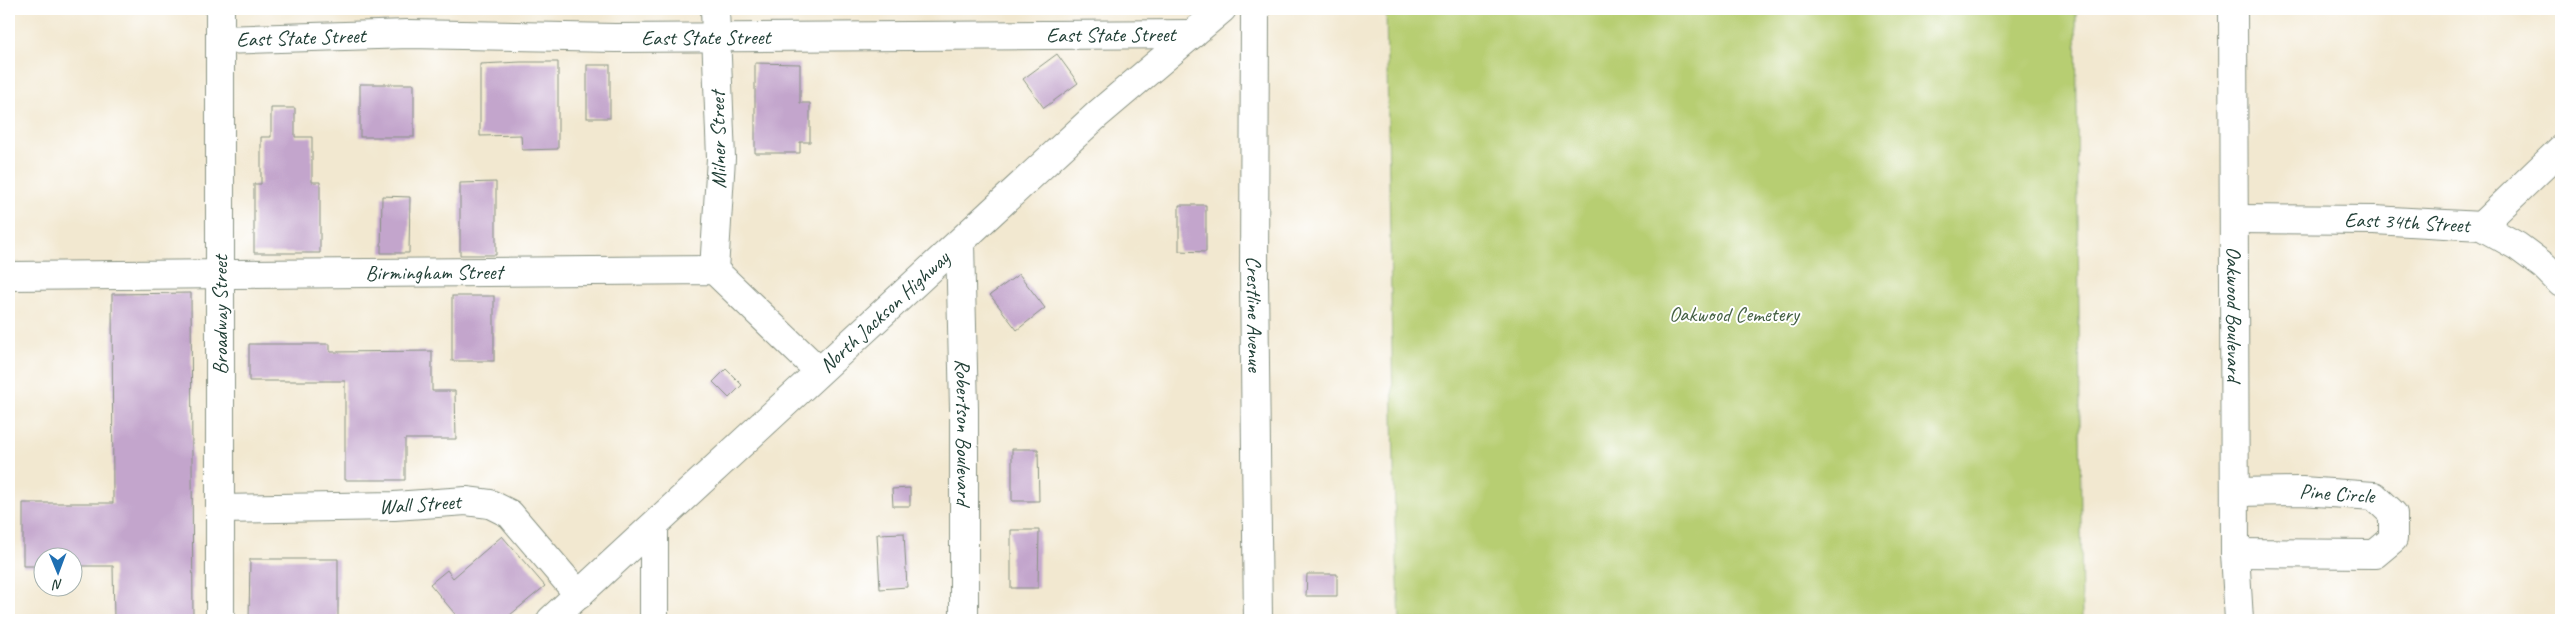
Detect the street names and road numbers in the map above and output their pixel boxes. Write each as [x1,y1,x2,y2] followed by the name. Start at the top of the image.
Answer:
[1046,21,1178,48] street label: East State Street
[236,22,368,52] street label: East State Street
[641,24,773,51] street label: East State Street
[704,88,732,189] street label: Milner Street
[2344,207,2472,238] street label: East 34th Street
[814,244,956,378] street label: North Jackson Highway
[2221,247,2247,385] street label: Oakwood Boulevard
[207,253,233,375] street label: Broadway Street
[1241,256,1268,373] street label: Crestline Avenue
[365,259,506,286] street label: Birmingham Street
[950,358,977,508] street label: Robertson Boulevard
[2299,478,2377,509] street label: Pine Circle
[379,488,464,519] street label: Wall Street

